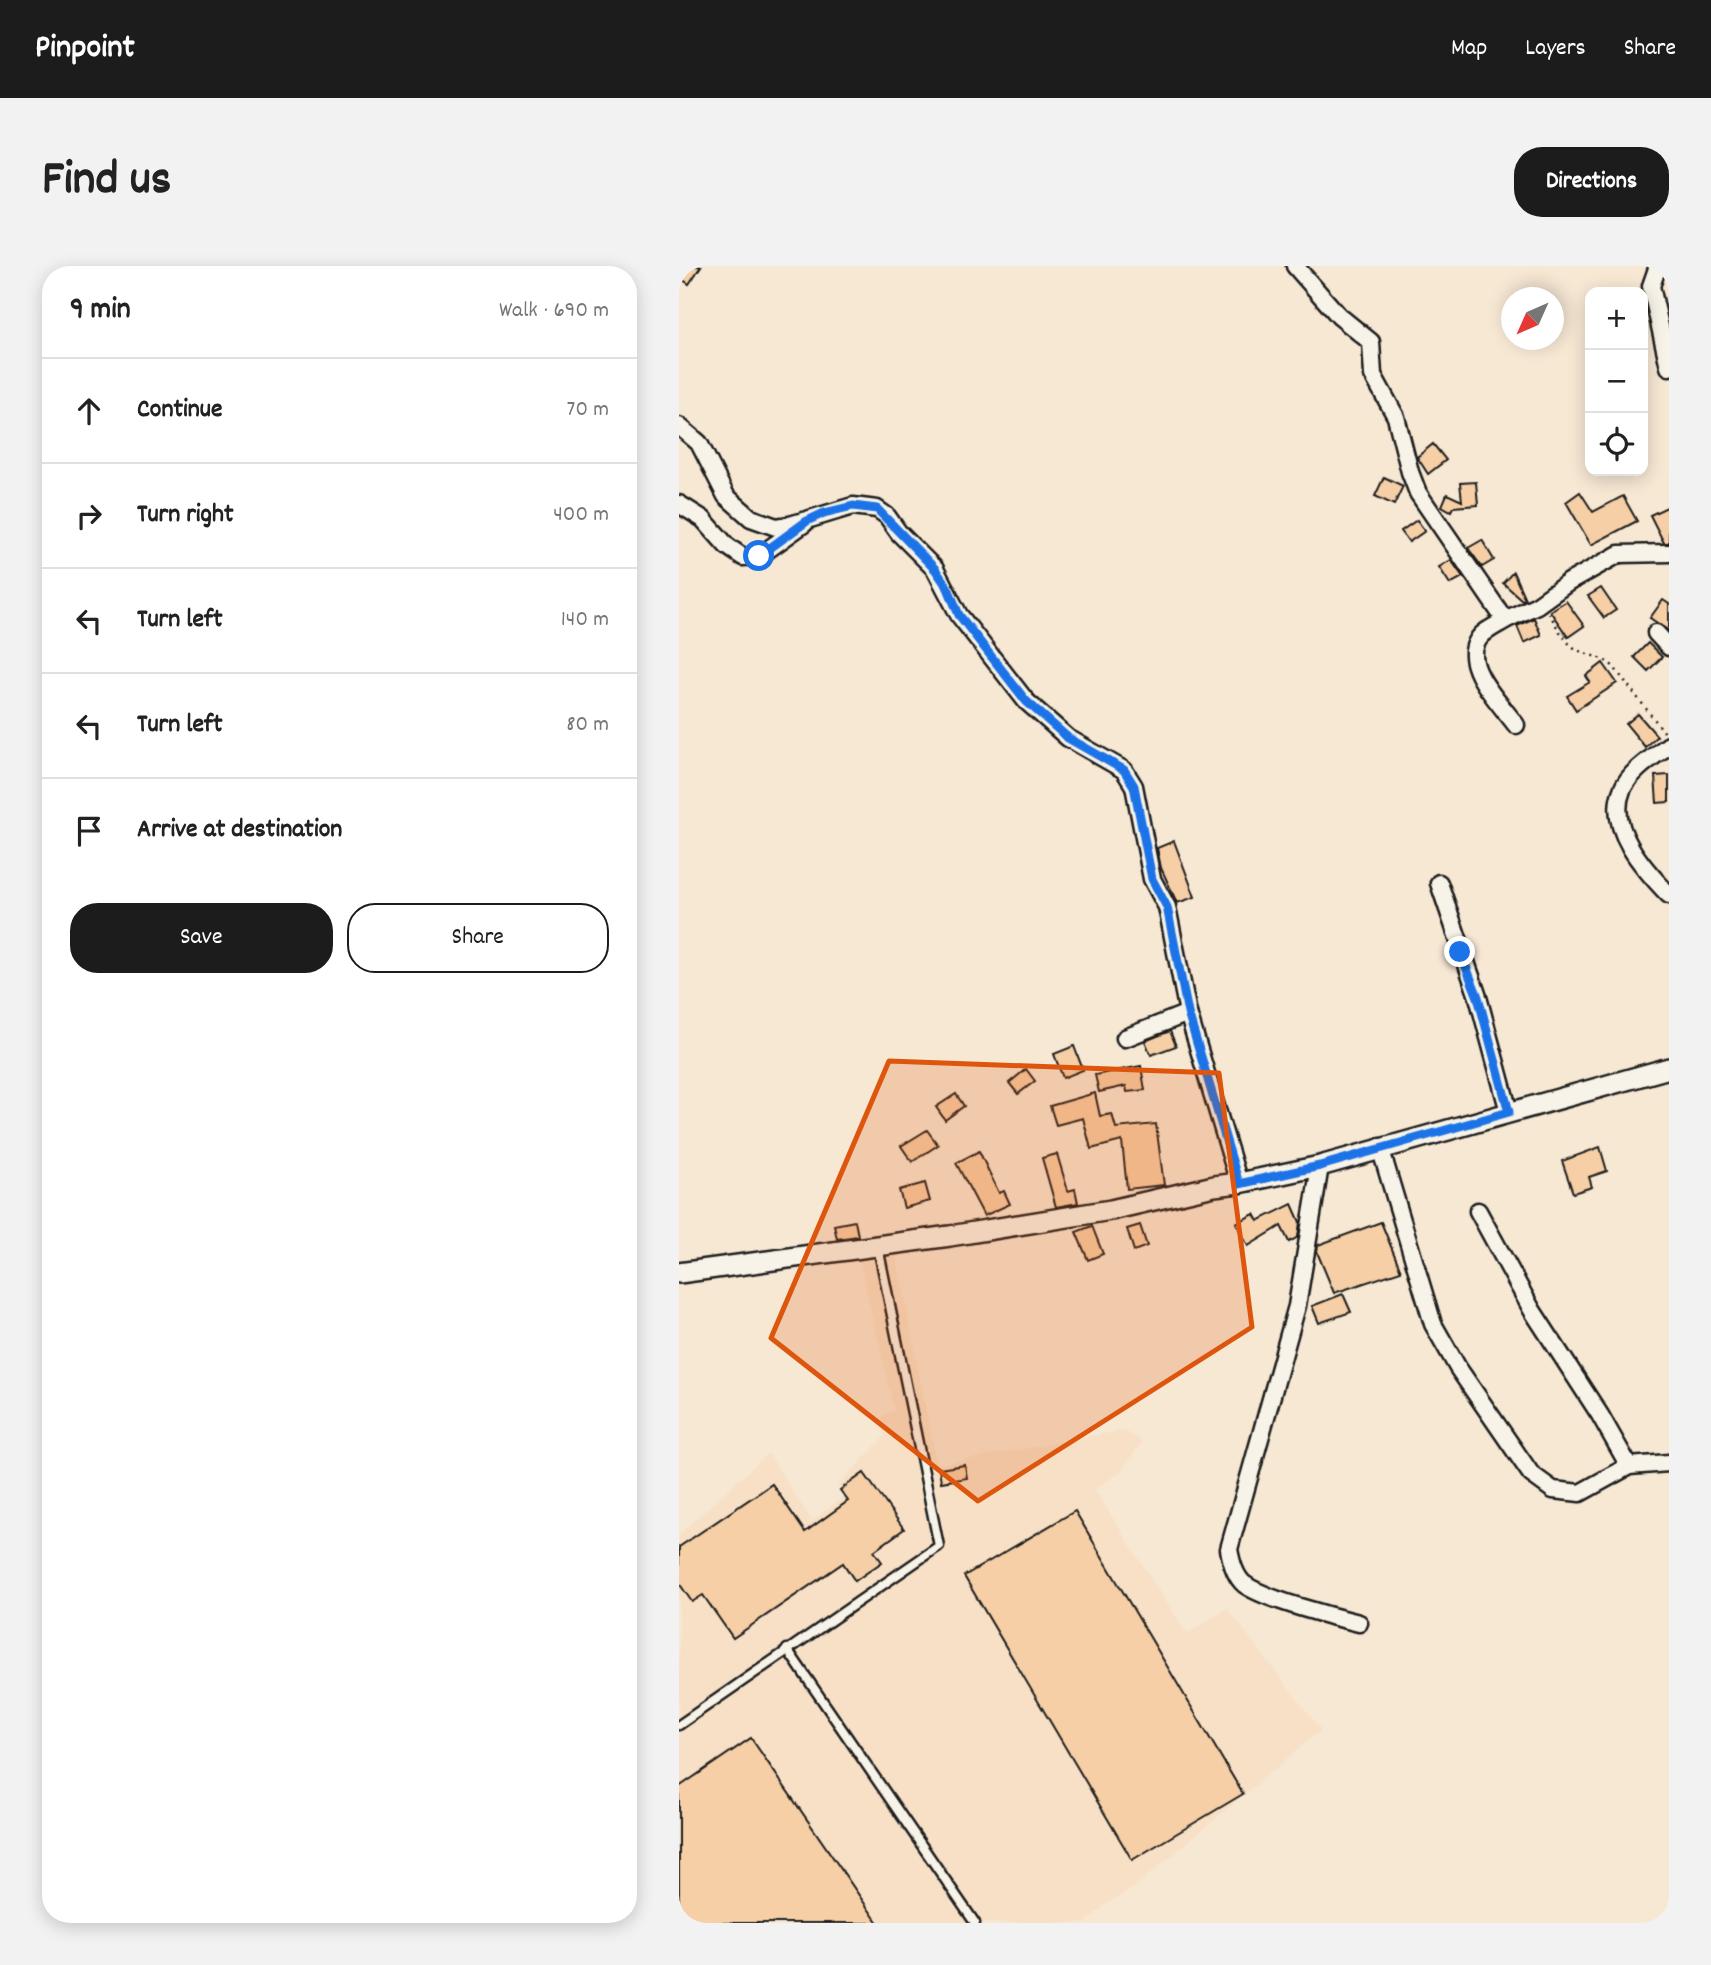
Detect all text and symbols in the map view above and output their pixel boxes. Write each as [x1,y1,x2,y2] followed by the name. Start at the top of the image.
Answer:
[35,26,135,73] text: Pinpoint
[1451,32,1487,66] text: Map
[1525,32,1586,66] text: Layers
[1624,32,1676,66] text: Share
[42,147,171,217] text: Find us
[1514,147,1669,217] button: Directions
[1501,287,1564,350] north arrow
[1585,287,1648,476] map controls
[1585,287,1648,350] button: +
[70,290,131,333] text: 9 min
[499,295,609,328] text: Walk · 690 m
[1585,350,1648,413] button: −
[70,392,108,430] icon: ahead
[137,392,222,429] text: Continue
[567,394,609,427] text: 70 m
[1585,413,1648,476] button: locate
[70,497,108,535] icon: right
[137,497,234,534] text: Turn right
[553,499,609,532] text: 400 m
[743,540,774,571] route start
[70,602,108,640] icon: left
[137,602,223,639] text: Turn left
[561,604,609,637] text: 140 m
[70,707,108,745] icon: left
[137,707,223,744] text: Turn left
[566,709,609,742] text: 80 m
[70,812,108,850] icon: arrive
[137,812,342,849] text: Arrive at destination
[70,903,333,973] button: Save
[347,903,609,973] button: Share
[1444,936,1475,967] route end

